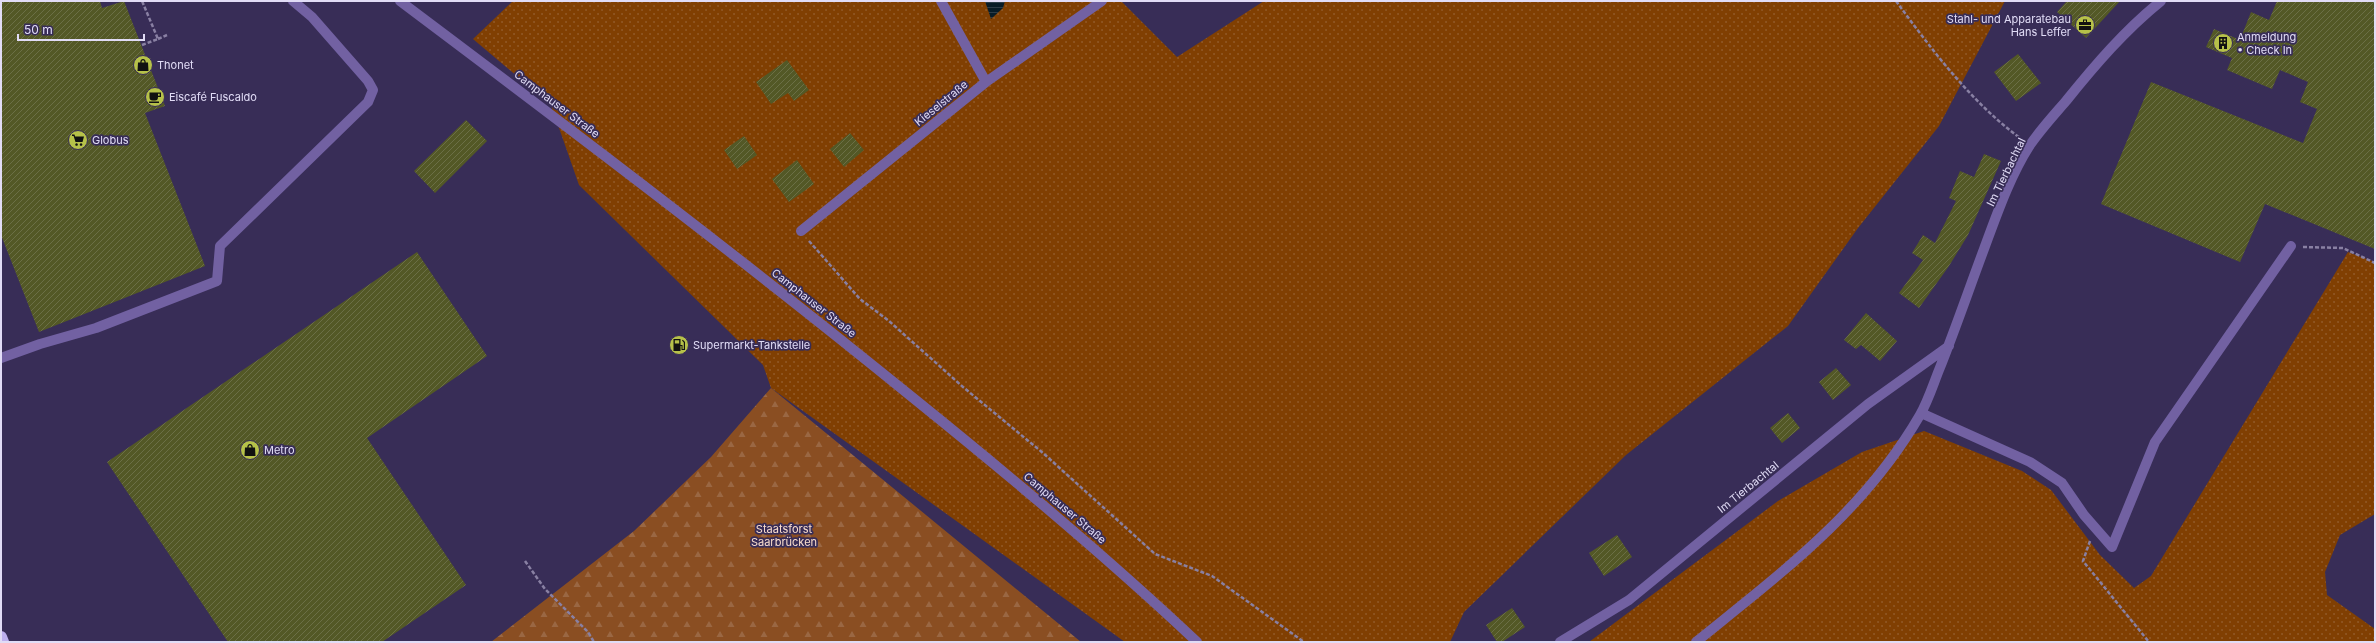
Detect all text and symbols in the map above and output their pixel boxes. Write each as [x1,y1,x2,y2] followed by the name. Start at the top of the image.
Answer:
[1947,12,2071,39] place label: Stahl- und Apparatebau Hans Leffer
[2074,14,2096,36] office icon: Stahl- und Apparatebau Hans Leffer
[18,16,144,42] scale bar
[24,22,53,37] text: 50 m
[2237,30,2296,57] place label: Anmeldung • Check In
[2212,32,2234,54] building icon: Anmeldung • Check In
[132,54,154,76] shop icon: Thonet
[157,58,194,72] place label: Thonet
[512,67,602,141] street label: Camphauser Straße
[912,77,970,129] street label: Kieselstraße
[144,86,166,108] cafe icon: Eiscafé Fuscaldo
[169,90,257,104] place label: Eiscafé Fuscaldo
[67,129,89,151] supermarket icon: Globus
[92,133,129,147] place label: Globus
[1983,135,2029,209] street label: Im Tierbachtal
[769,266,859,340] street label: Camphauser Straße
[668,334,690,356] fuel station icon: Supermarkt-Tankstelle
[693,338,810,352] place label: Supermarkt-Tankstelle
[239,439,261,461] shop icon: Metro
[264,443,295,457] place label: Metro
[1715,458,1781,516] street label: Im Tierbachtal
[1021,469,1109,547] street label: Camphauser Straße
[751,522,817,549] park label: Staatsforst Saarbrücken

